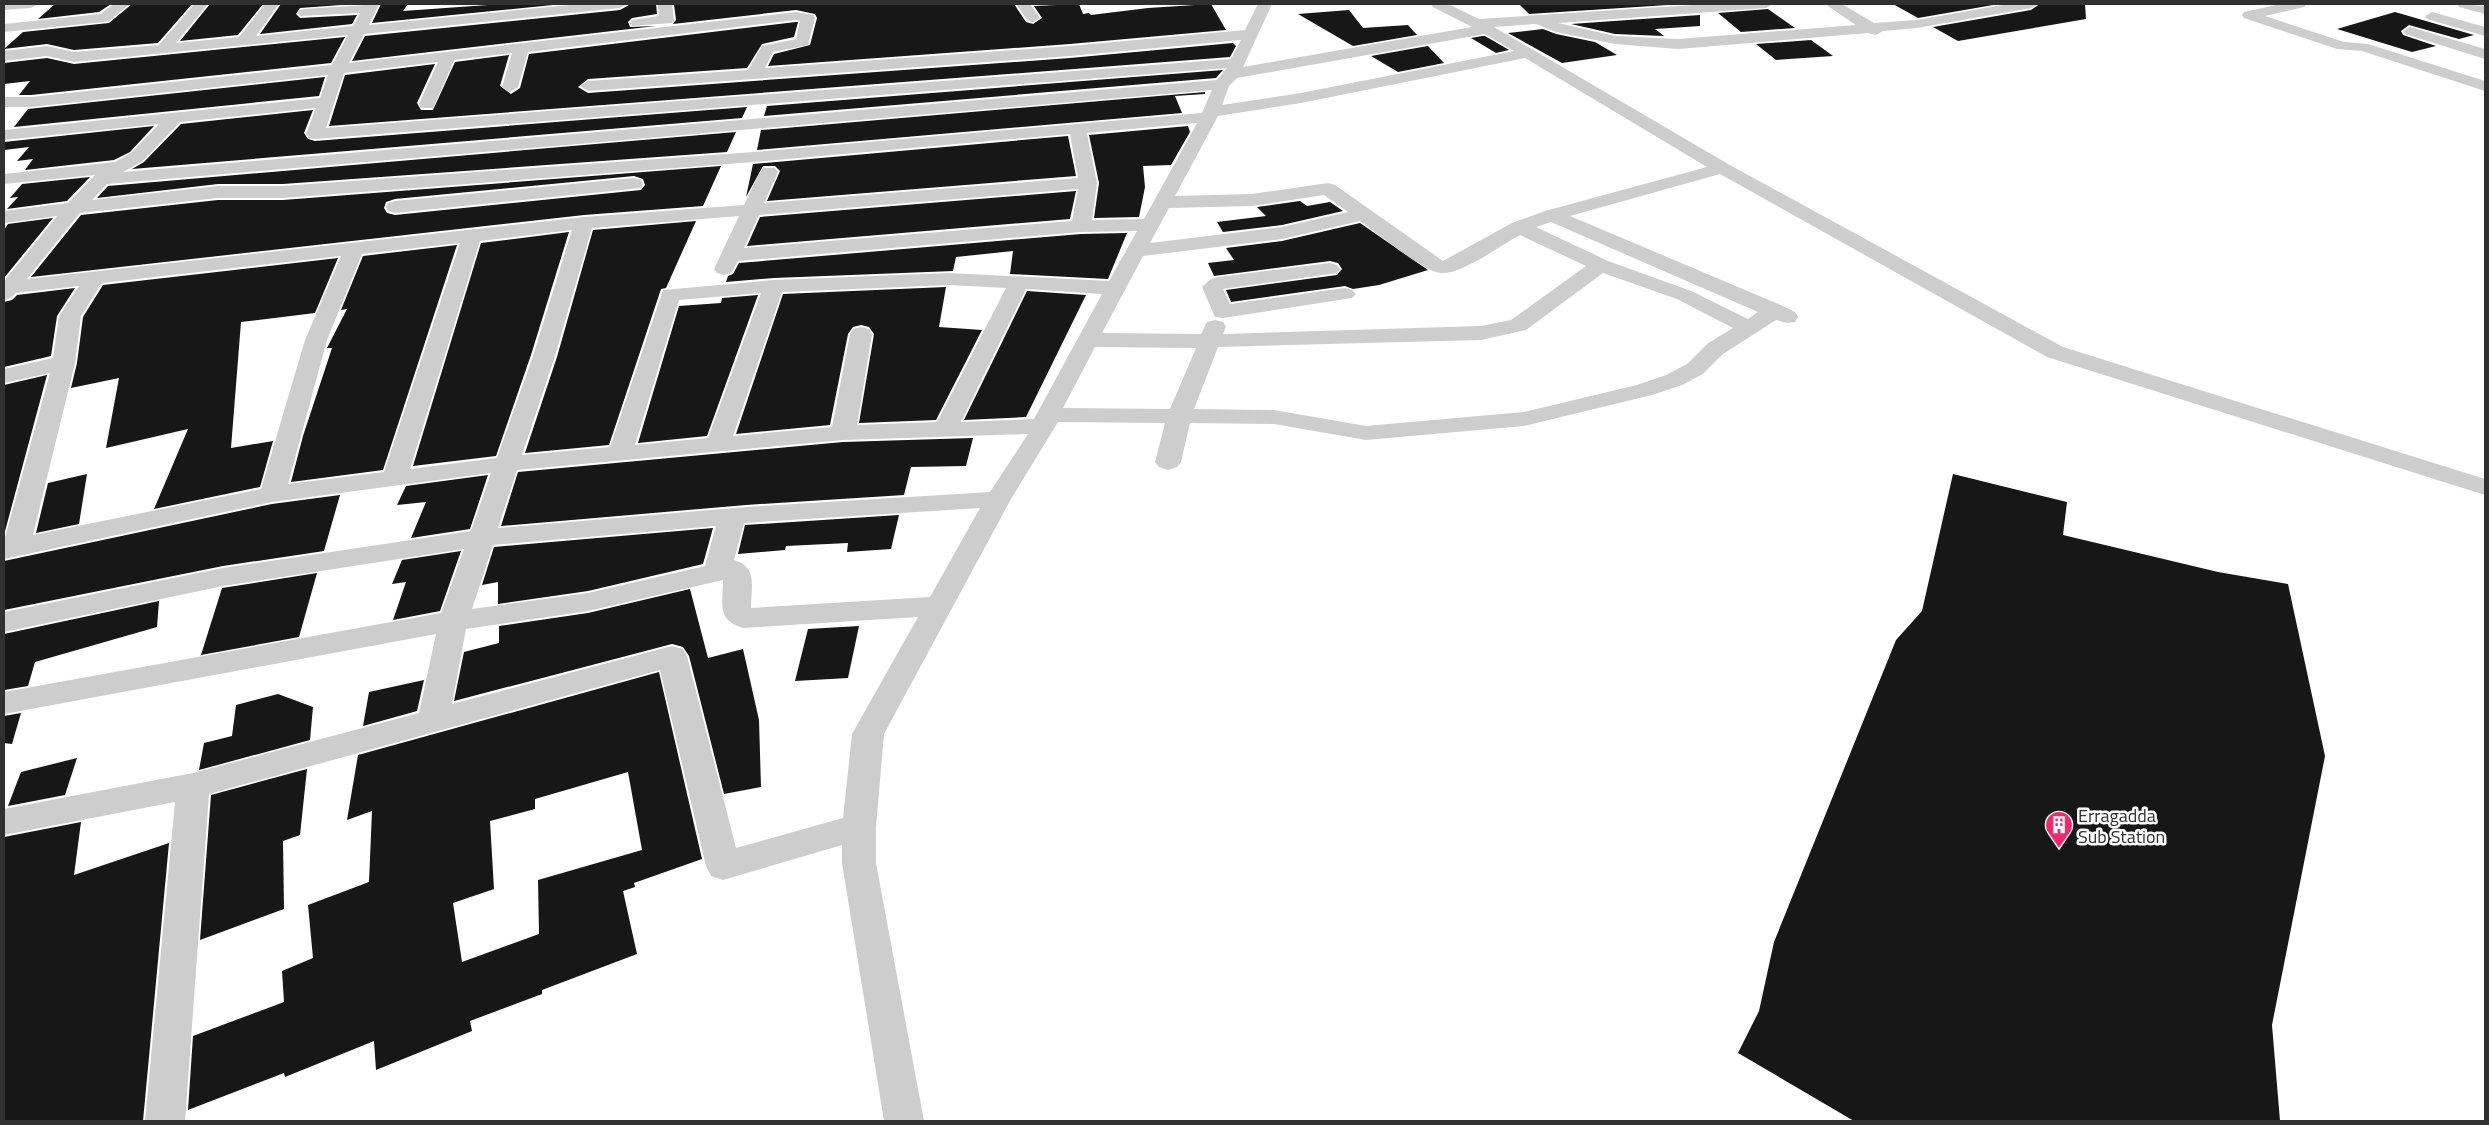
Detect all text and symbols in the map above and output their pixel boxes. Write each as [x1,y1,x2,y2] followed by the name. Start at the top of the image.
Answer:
[2078,802,2165,850] place label: Erragadda Sub Station
[2044,810,2074,849] building icon: Erragadda Sub Station

